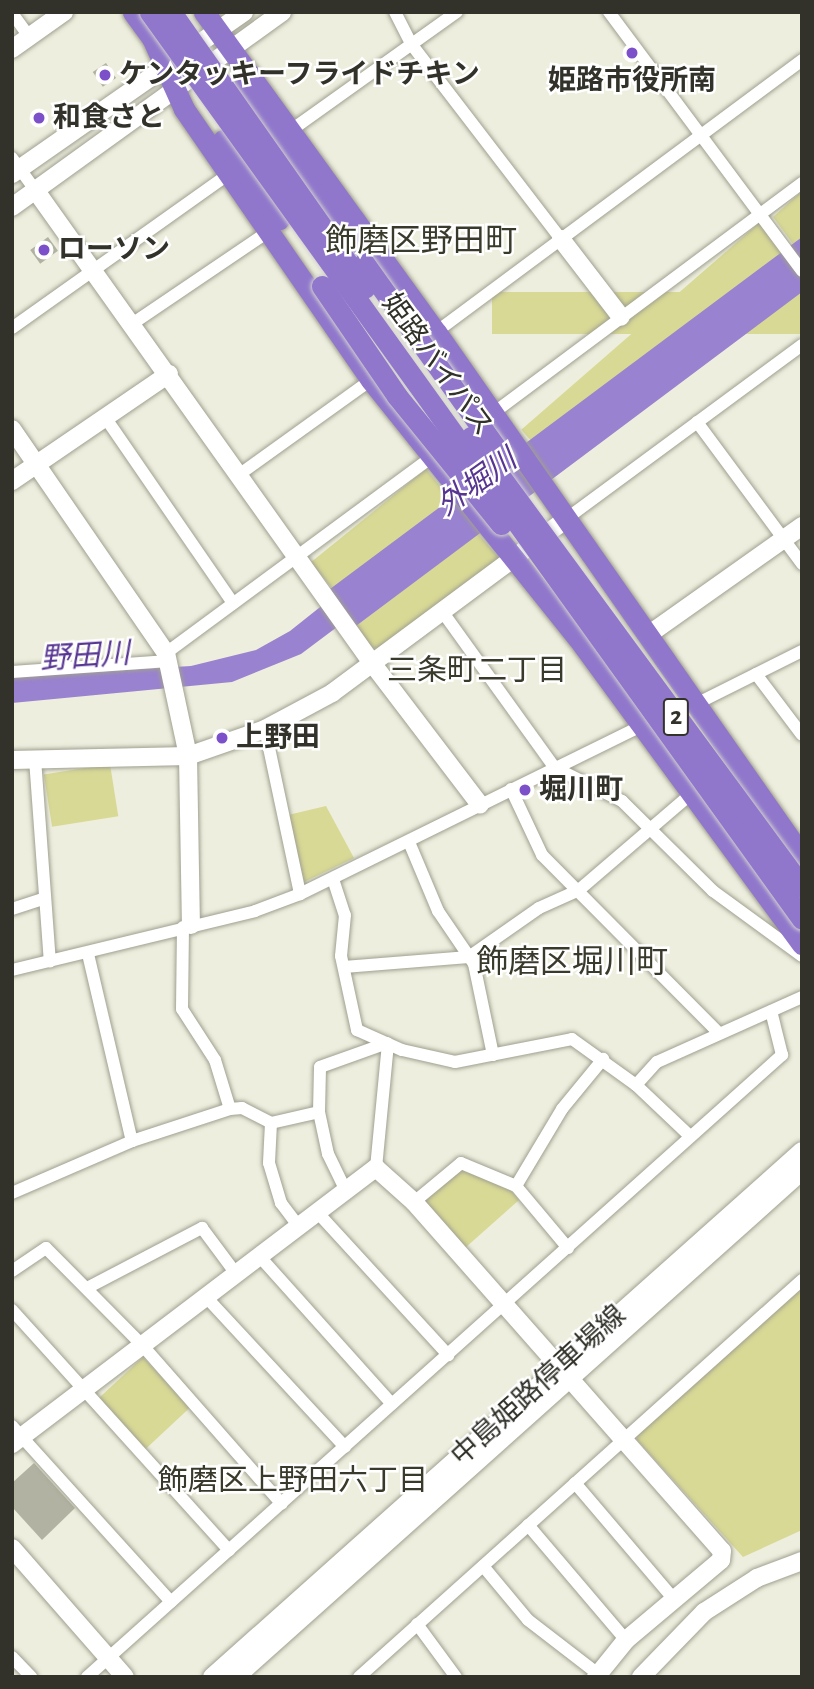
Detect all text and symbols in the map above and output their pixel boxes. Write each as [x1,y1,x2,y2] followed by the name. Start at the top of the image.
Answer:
[624,45,640,61] marker: 姫路市役所南
[119,58,483,92] place label: ケンタッキーフライドチキン
[548,64,716,98] place label: 姫路市役所南
[97,67,113,83] marker: ケンタッキーフライドチキン
[53,101,165,135] place label: 和食さと
[31,110,47,126] marker: 和食さと
[325,222,517,260] district label: 飾磨区野田町
[58,233,170,267] place label: ローソン
[36,242,52,258] marker: ローソン
[374,287,500,443] street label: 姫路バイパス
[430,442,524,524] water label: 外堀川
[39,636,131,678] water label: 野田川
[387,653,567,689] district label: 三条町二丁目
[662,694,690,740] road number: 2
[236,721,320,755] place label: 上野田
[214,730,230,746] marker: 上野田
[539,773,623,807] place label: 堀川町
[517,782,533,798] marker: 堀川町
[476,943,668,981] district label: 飾磨区堀川町
[445,1299,633,1473] street label: 中島姫路停車場線
[158,1463,428,1499] district label: 飾磨区上野田六丁目

